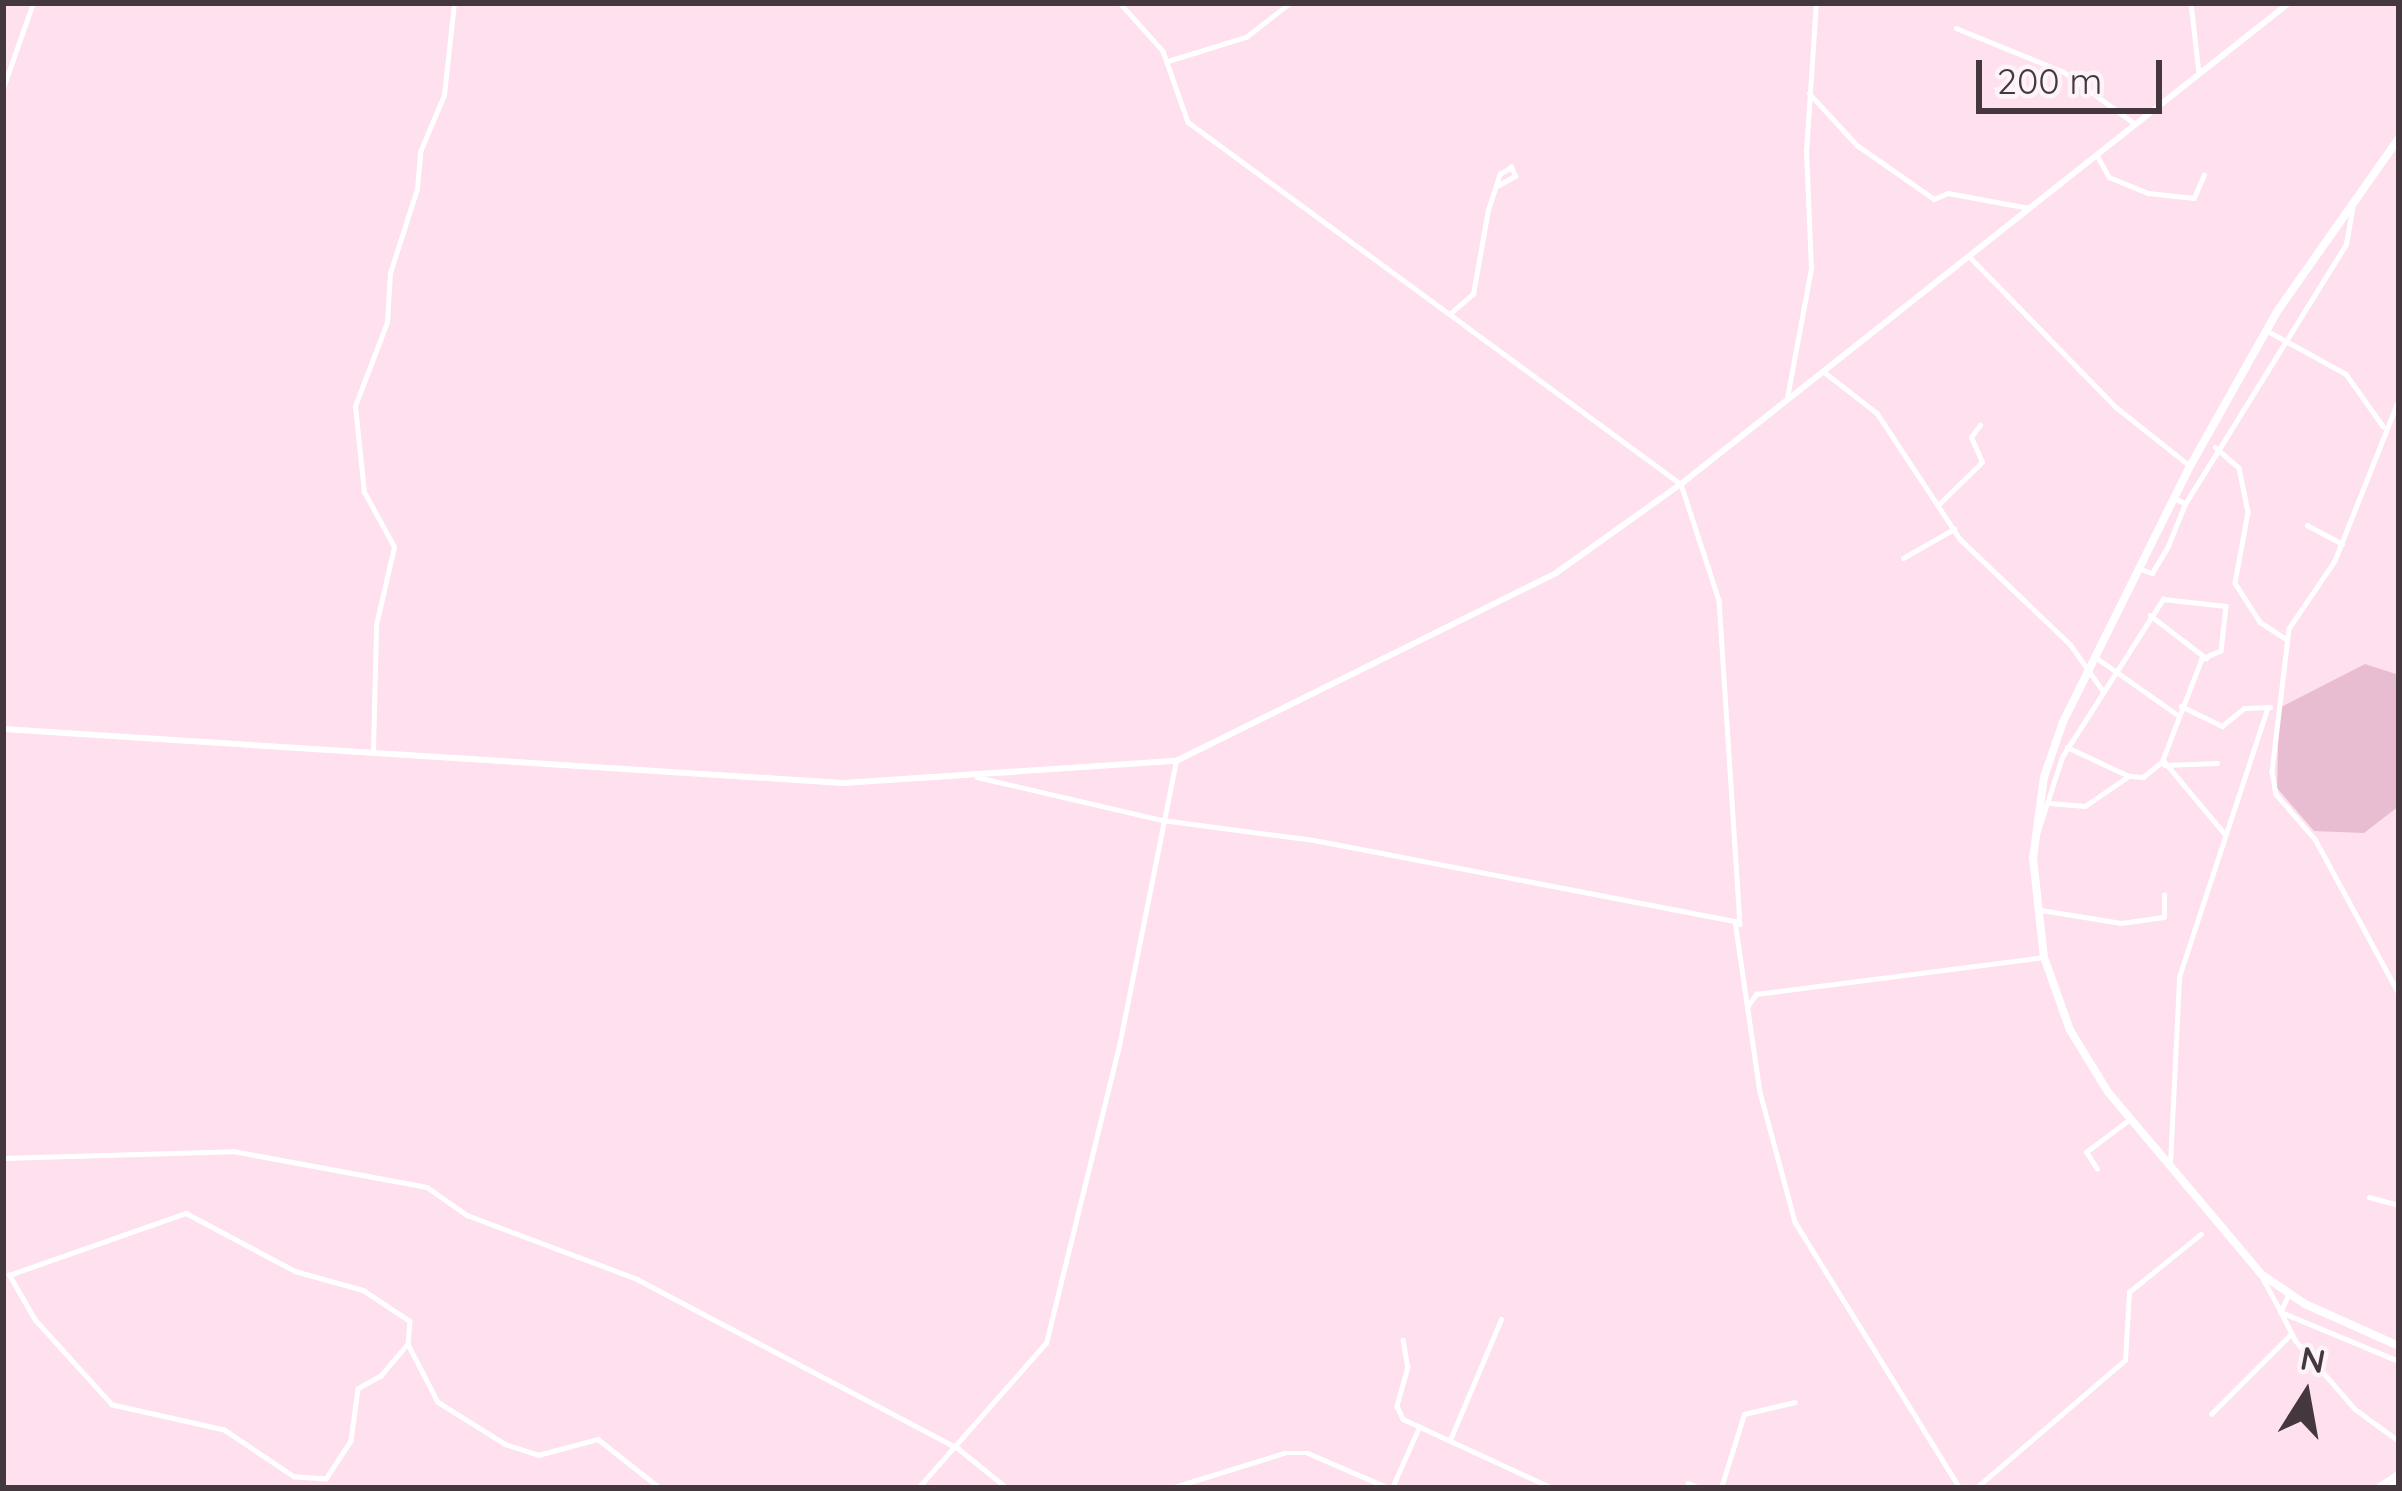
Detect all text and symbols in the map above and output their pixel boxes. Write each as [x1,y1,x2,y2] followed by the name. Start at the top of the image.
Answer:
[1982,36,2168,110] scale bar
[1997,58,2102,103] text: 200 m
[2246,1335,2366,1455] north arrow
[2297,1337,2329,1382] text: N

